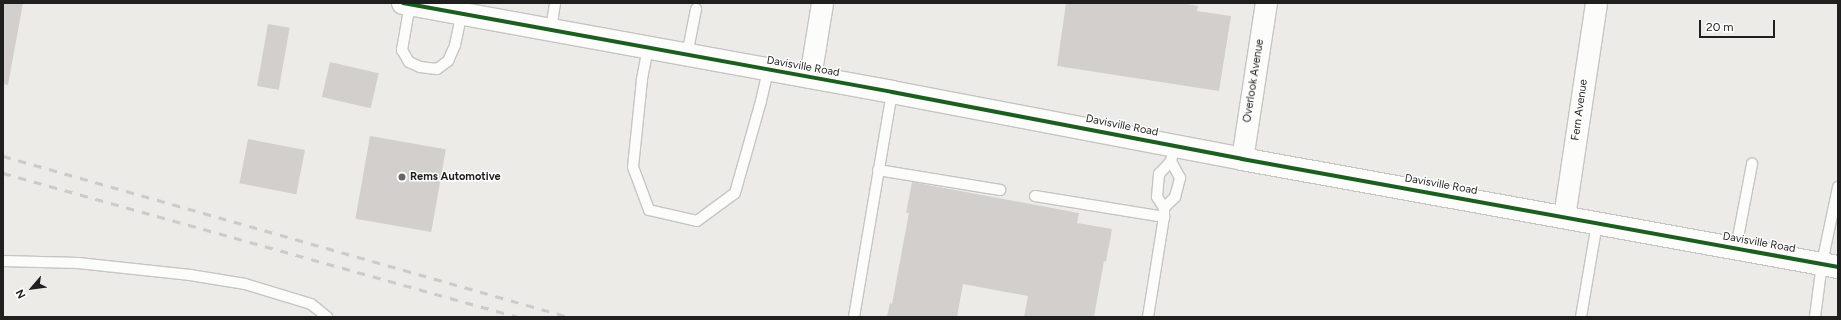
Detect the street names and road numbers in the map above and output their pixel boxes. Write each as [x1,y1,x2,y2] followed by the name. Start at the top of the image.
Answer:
[1241,38,1267,124] street label: Overlook Avenue
[766,54,840,80] street label: Davisville Road
[1569,79,1591,141] street label: Fern Avenue
[1085,112,1159,140] street label: Davisville Road
[1404,172,1478,198] street label: Davisville Road
[1722,230,1796,256] street label: Davisville Road

